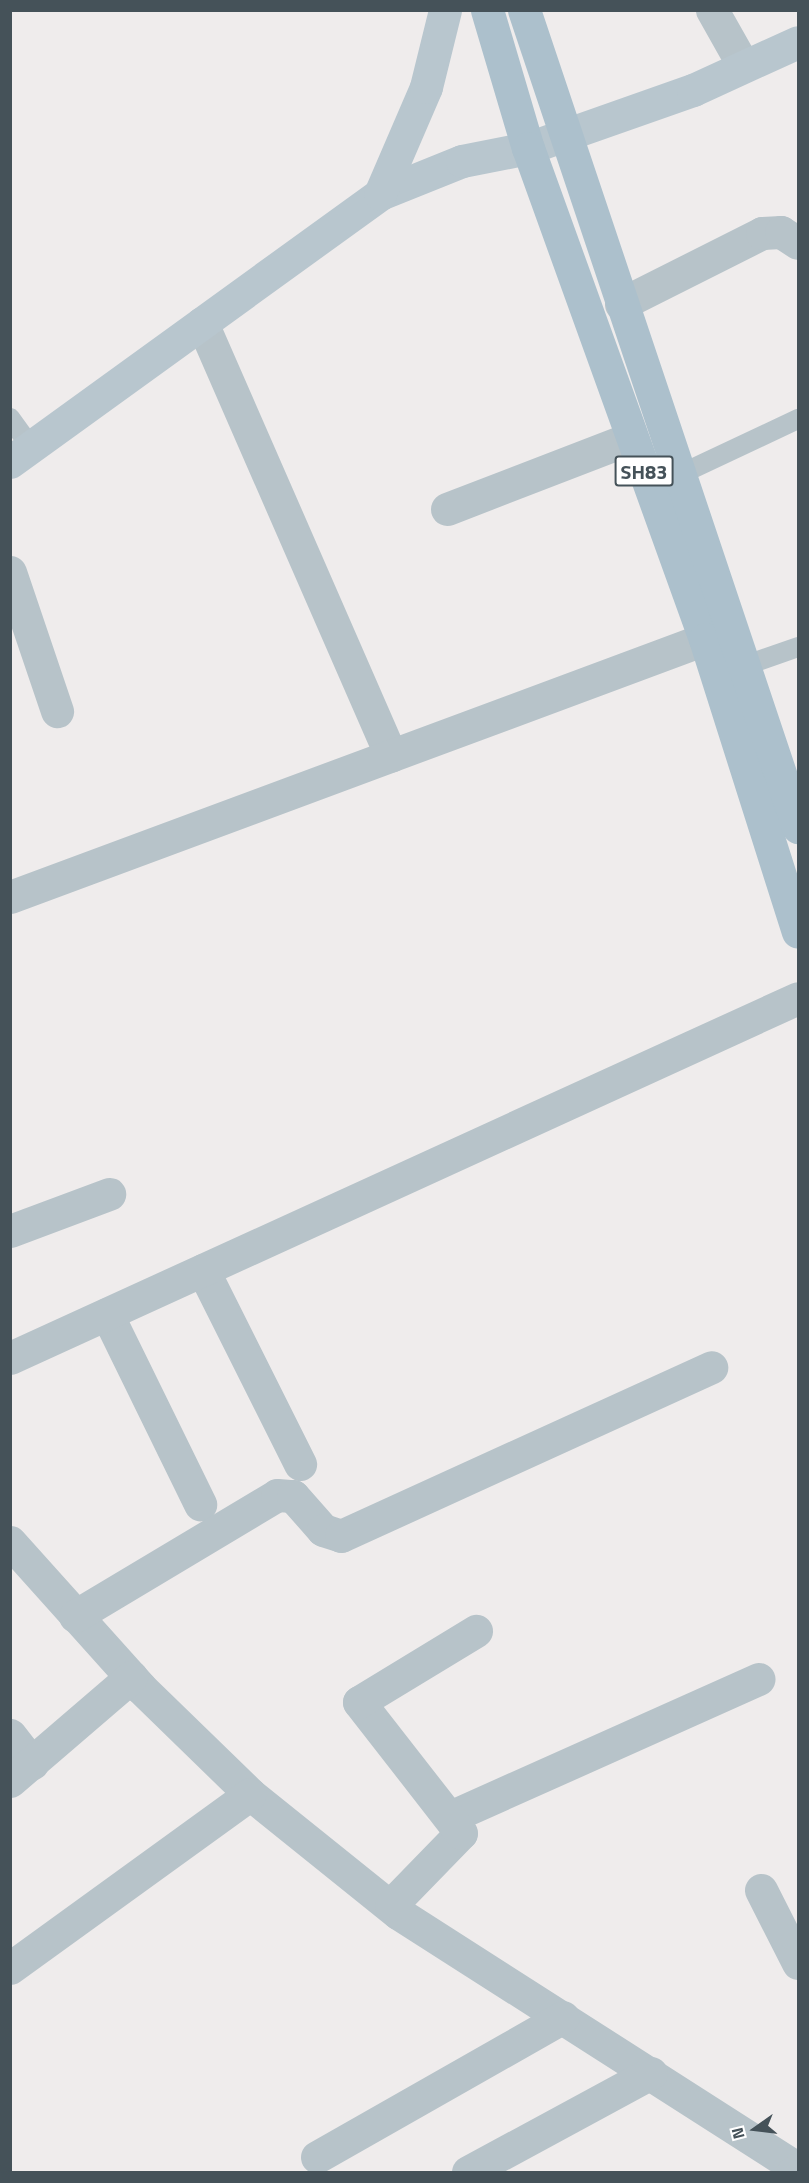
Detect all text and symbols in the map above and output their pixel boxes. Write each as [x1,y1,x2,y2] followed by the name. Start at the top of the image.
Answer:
[614,454,674,488] road number: SH83
[725,2099,785,2159] north arrow
[725,2125,751,2142] text: N

